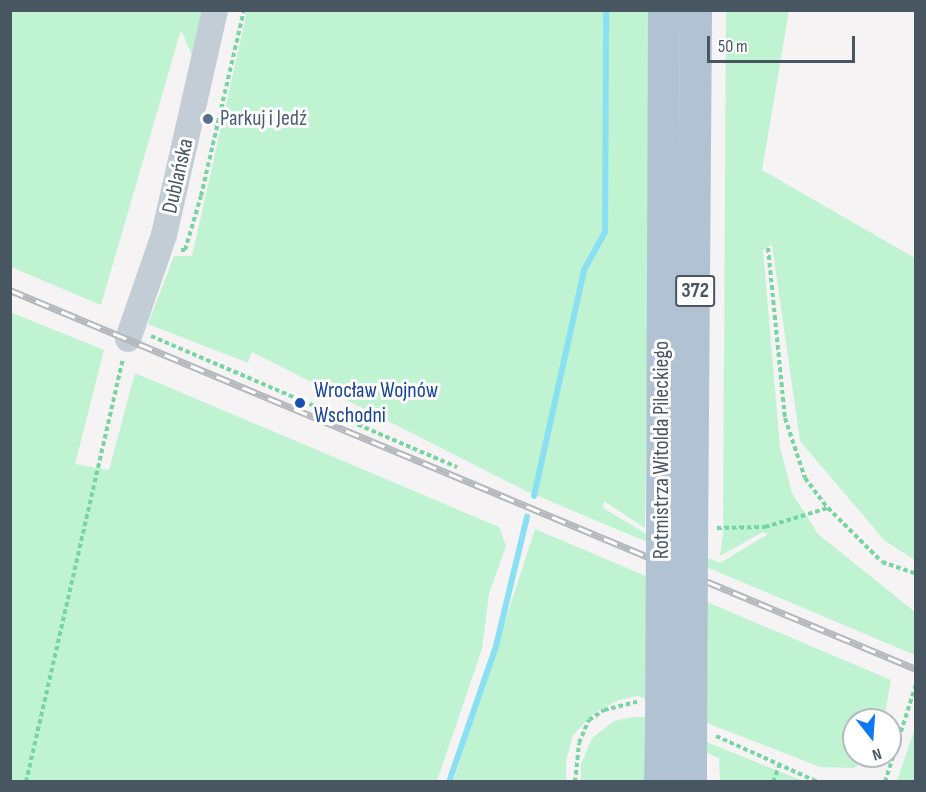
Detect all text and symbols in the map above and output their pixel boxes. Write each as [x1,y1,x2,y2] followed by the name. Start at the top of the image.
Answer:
[710,24,858,62] scale bar
[718,36,748,57] text: 50 m
[220,106,307,132] place label: Parkuj i Jedź
[201,112,215,126] marker: Parkuj i Jedź
[157,136,199,216] street label: Dublańska
[674,273,716,309] road number: 372
[649,341,675,559] street label: Rotmistrza Witolda Pileckiego
[314,377,438,428] place label: Wrocław Wojnów Wschodni
[291,394,309,412] marker: Wrocław Wojnów Wschodni
[842,708,902,768] north arrow
[870,743,884,764] text: N

